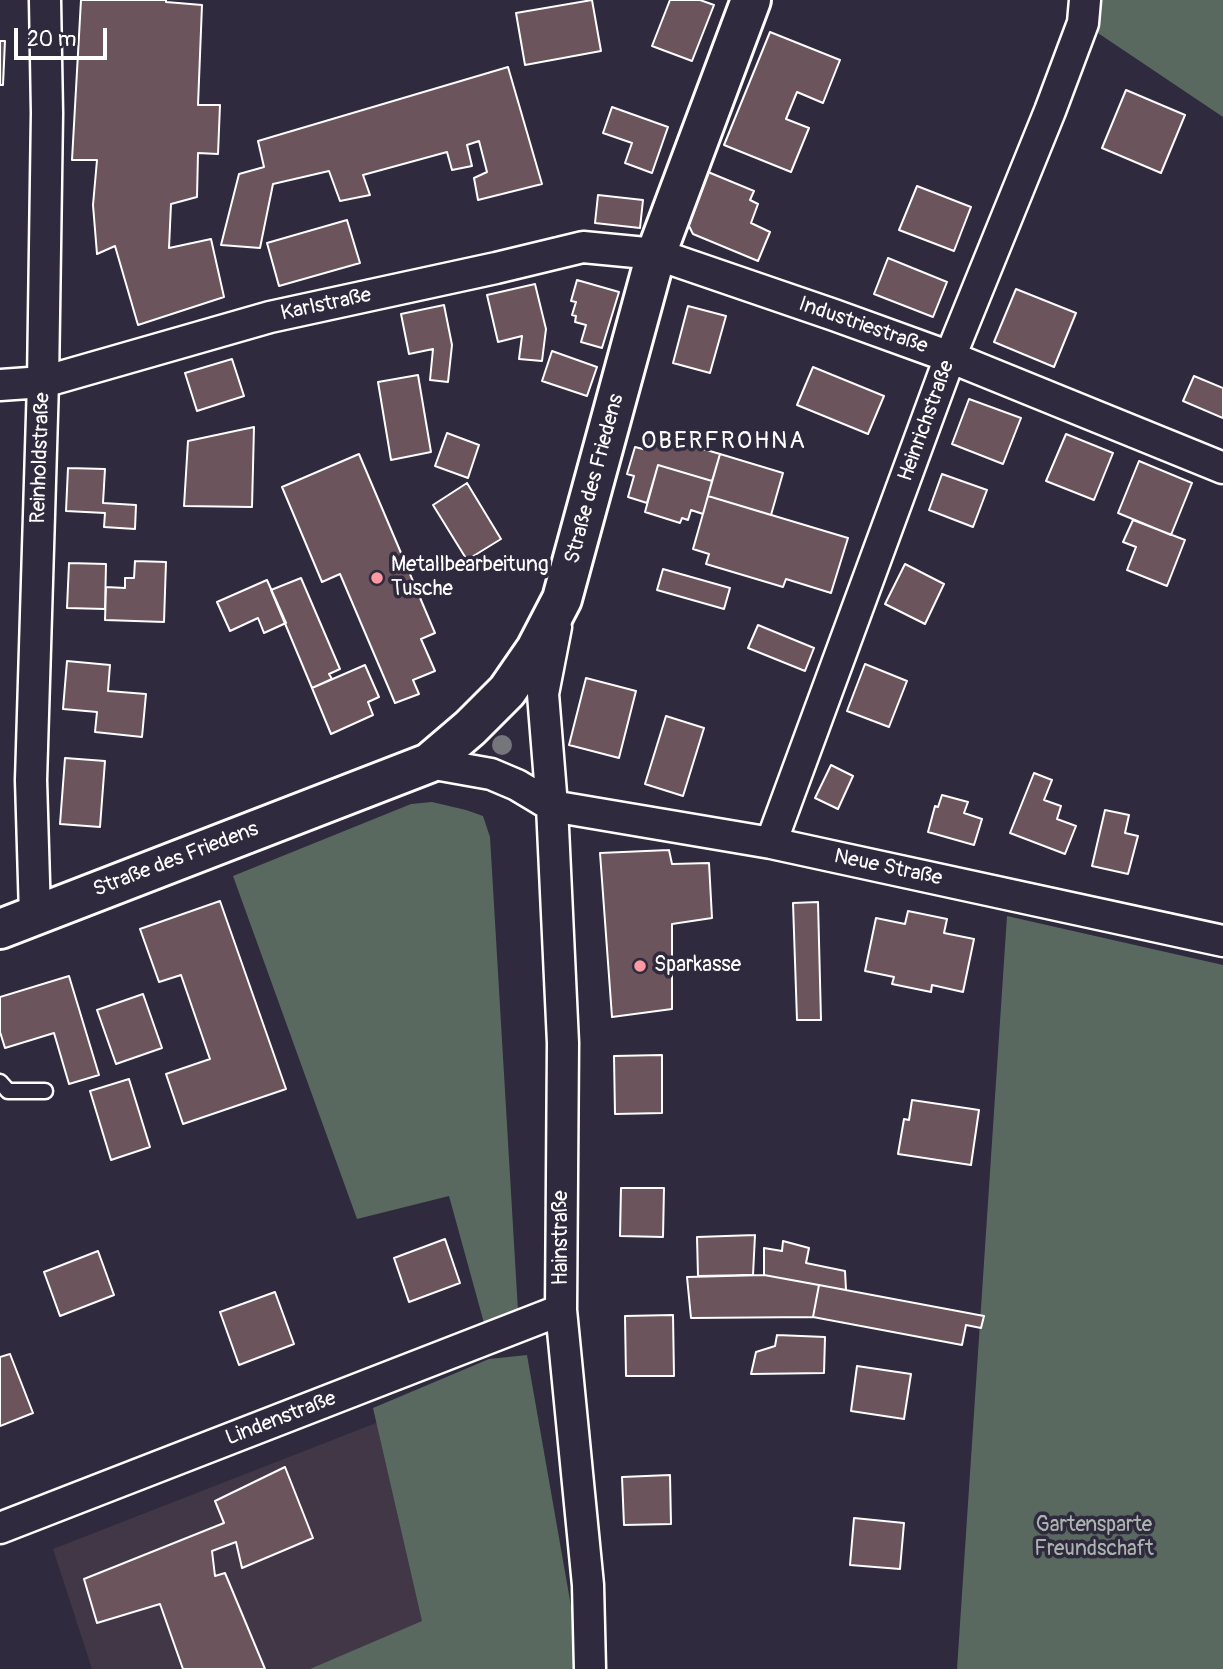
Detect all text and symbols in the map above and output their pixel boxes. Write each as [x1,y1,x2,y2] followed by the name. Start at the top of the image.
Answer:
[18,14,110,58] scale bar
[27,26,76,53] text: 20 m
[278,283,374,327] street label: Karlstraße
[795,292,931,360] street label: Industriestraße
[893,357,961,485] street label: Heinrichstraße
[560,391,630,567] street label: Straße des Friedens
[26,392,56,524] street label: Reinholdstraße
[642,428,806,456] district label: OBERFROHNA
[391,553,548,603] place label: Metallbearbeitung Tusche
[369,570,385,586] marker: Metallbearbeitung Tusche
[90,817,262,903] street label: Straße des Friedens
[832,844,944,892] street label: Neue Straße
[654,953,741,979] place label: Sparkasse
[632,958,648,974] marker: Sparkasse
[549,1191,575,1285] street label: Hainstraße
[222,1386,340,1452] street label: Lindenstraße
[1034,1513,1154,1563] park label: Gartensparte Freundschaft

